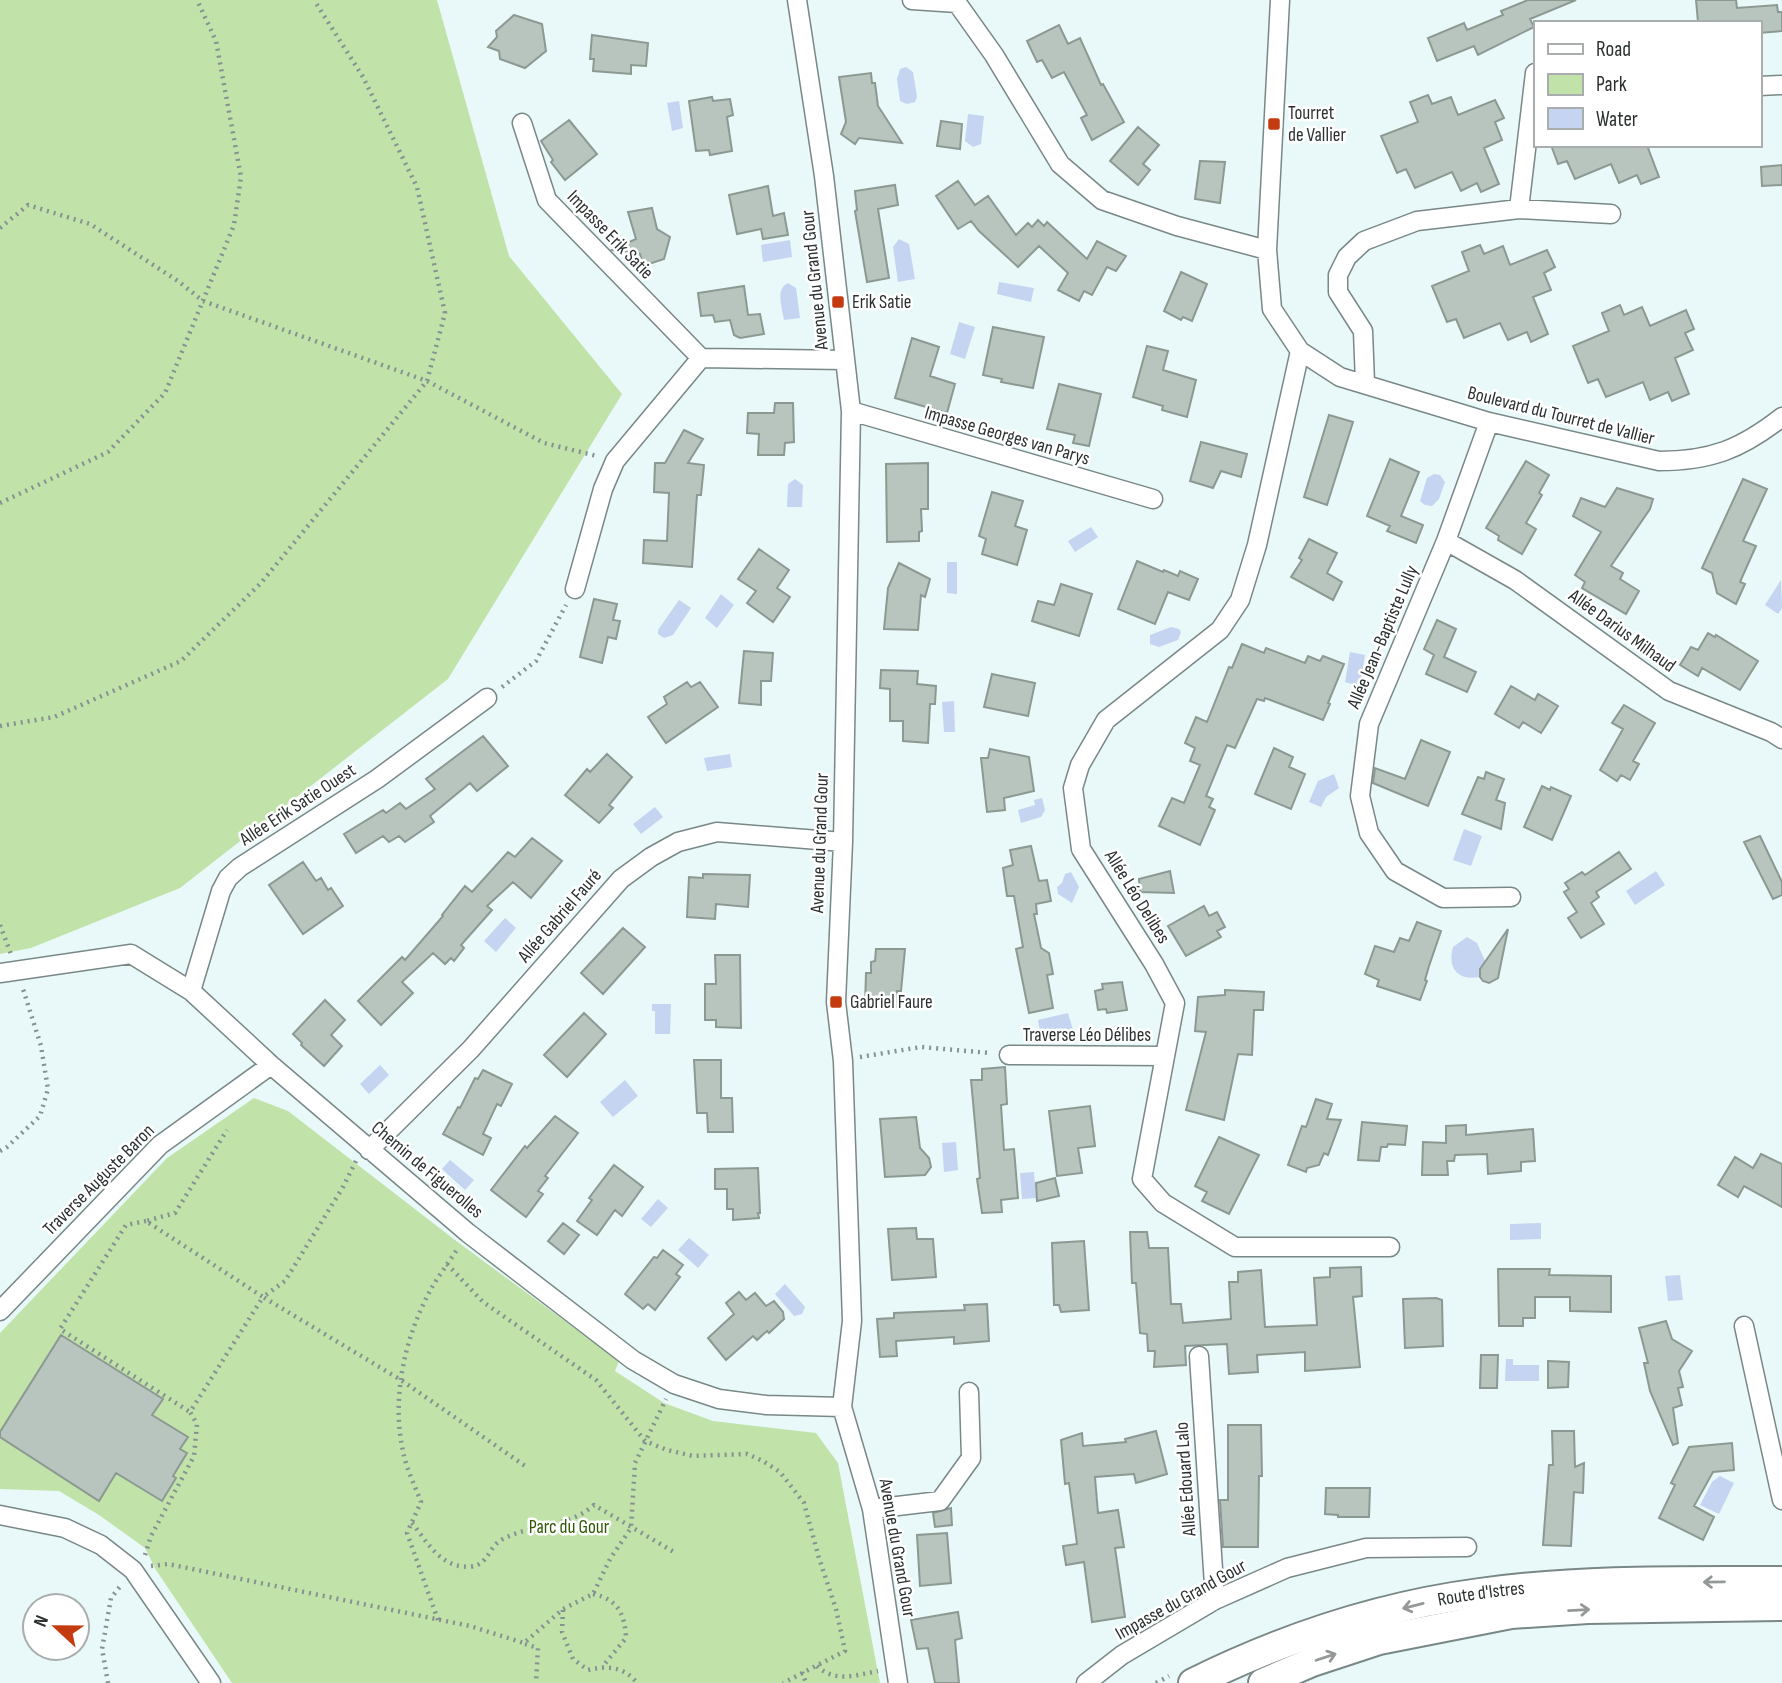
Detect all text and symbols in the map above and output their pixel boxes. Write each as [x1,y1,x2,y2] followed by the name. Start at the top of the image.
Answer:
[1534,21,1761,147] legend
[1596,37,1631,62] text: Road
[1596,72,1627,97] text: Park
[1288,102,1346,147] place label: Tourret de Vallier
[1596,107,1638,132] text: Water
[1266,116,1282,132] marker: Tourret de Vallier
[562,186,658,284] street label: Impasse Erik Satie
[796,209,834,352] street label: Avenue du Grand Gour
[852,291,912,314] place label: Erik Satie
[830,294,846,310] marker: Erik Satie
[1465,382,1657,451] street label: Boulevard du Tourret de Vallier
[922,401,1092,471] street label: Impasse Georges van Parys
[1342,561,1424,713] street label: Allée Jean-Baptiste Lully
[1563,584,1680,678] street label: Allée Darius Milhaud
[235,759,361,852] street label: Allée Erik Satie Ouest
[806,772,834,914] street label: Avenue du Grand Gour
[1099,845,1175,948] street label: Allée Léo Delibes
[512,865,607,968] street label: Allée Gabriel Fauré
[850,991,933,1014] place label: Gabriel Faure
[828,994,844,1010] marker: Gabriel Faure
[1023,1024,1151,1047] street label: Traverse Léo Délibes
[366,1116,488,1224] street label: Chemin de Figuerolles
[39,1120,159,1240] street label: Traverse Auguste Baron
[1171,1421,1202,1538] street label: Allée Edouard Lalo
[873,1476,921,1620] street label: Avenue du Grand Gour
[529,1516,610,1539] park label: Parc du Gour
[1112,1554,1251,1645] street label: Impasse du Grand Gour
[1703,1575,1726,1589] one-way arrow
[1436,1576,1526,1611] street label: Route d'Istres
[21,1592,91,1662] north arrow
[1402,1600,1425,1613] one-way arrow
[1567,1603,1590,1616] one-way arrow
[29,1612,54,1630] text: N
[1315,1650,1337,1662] one-way arrow

